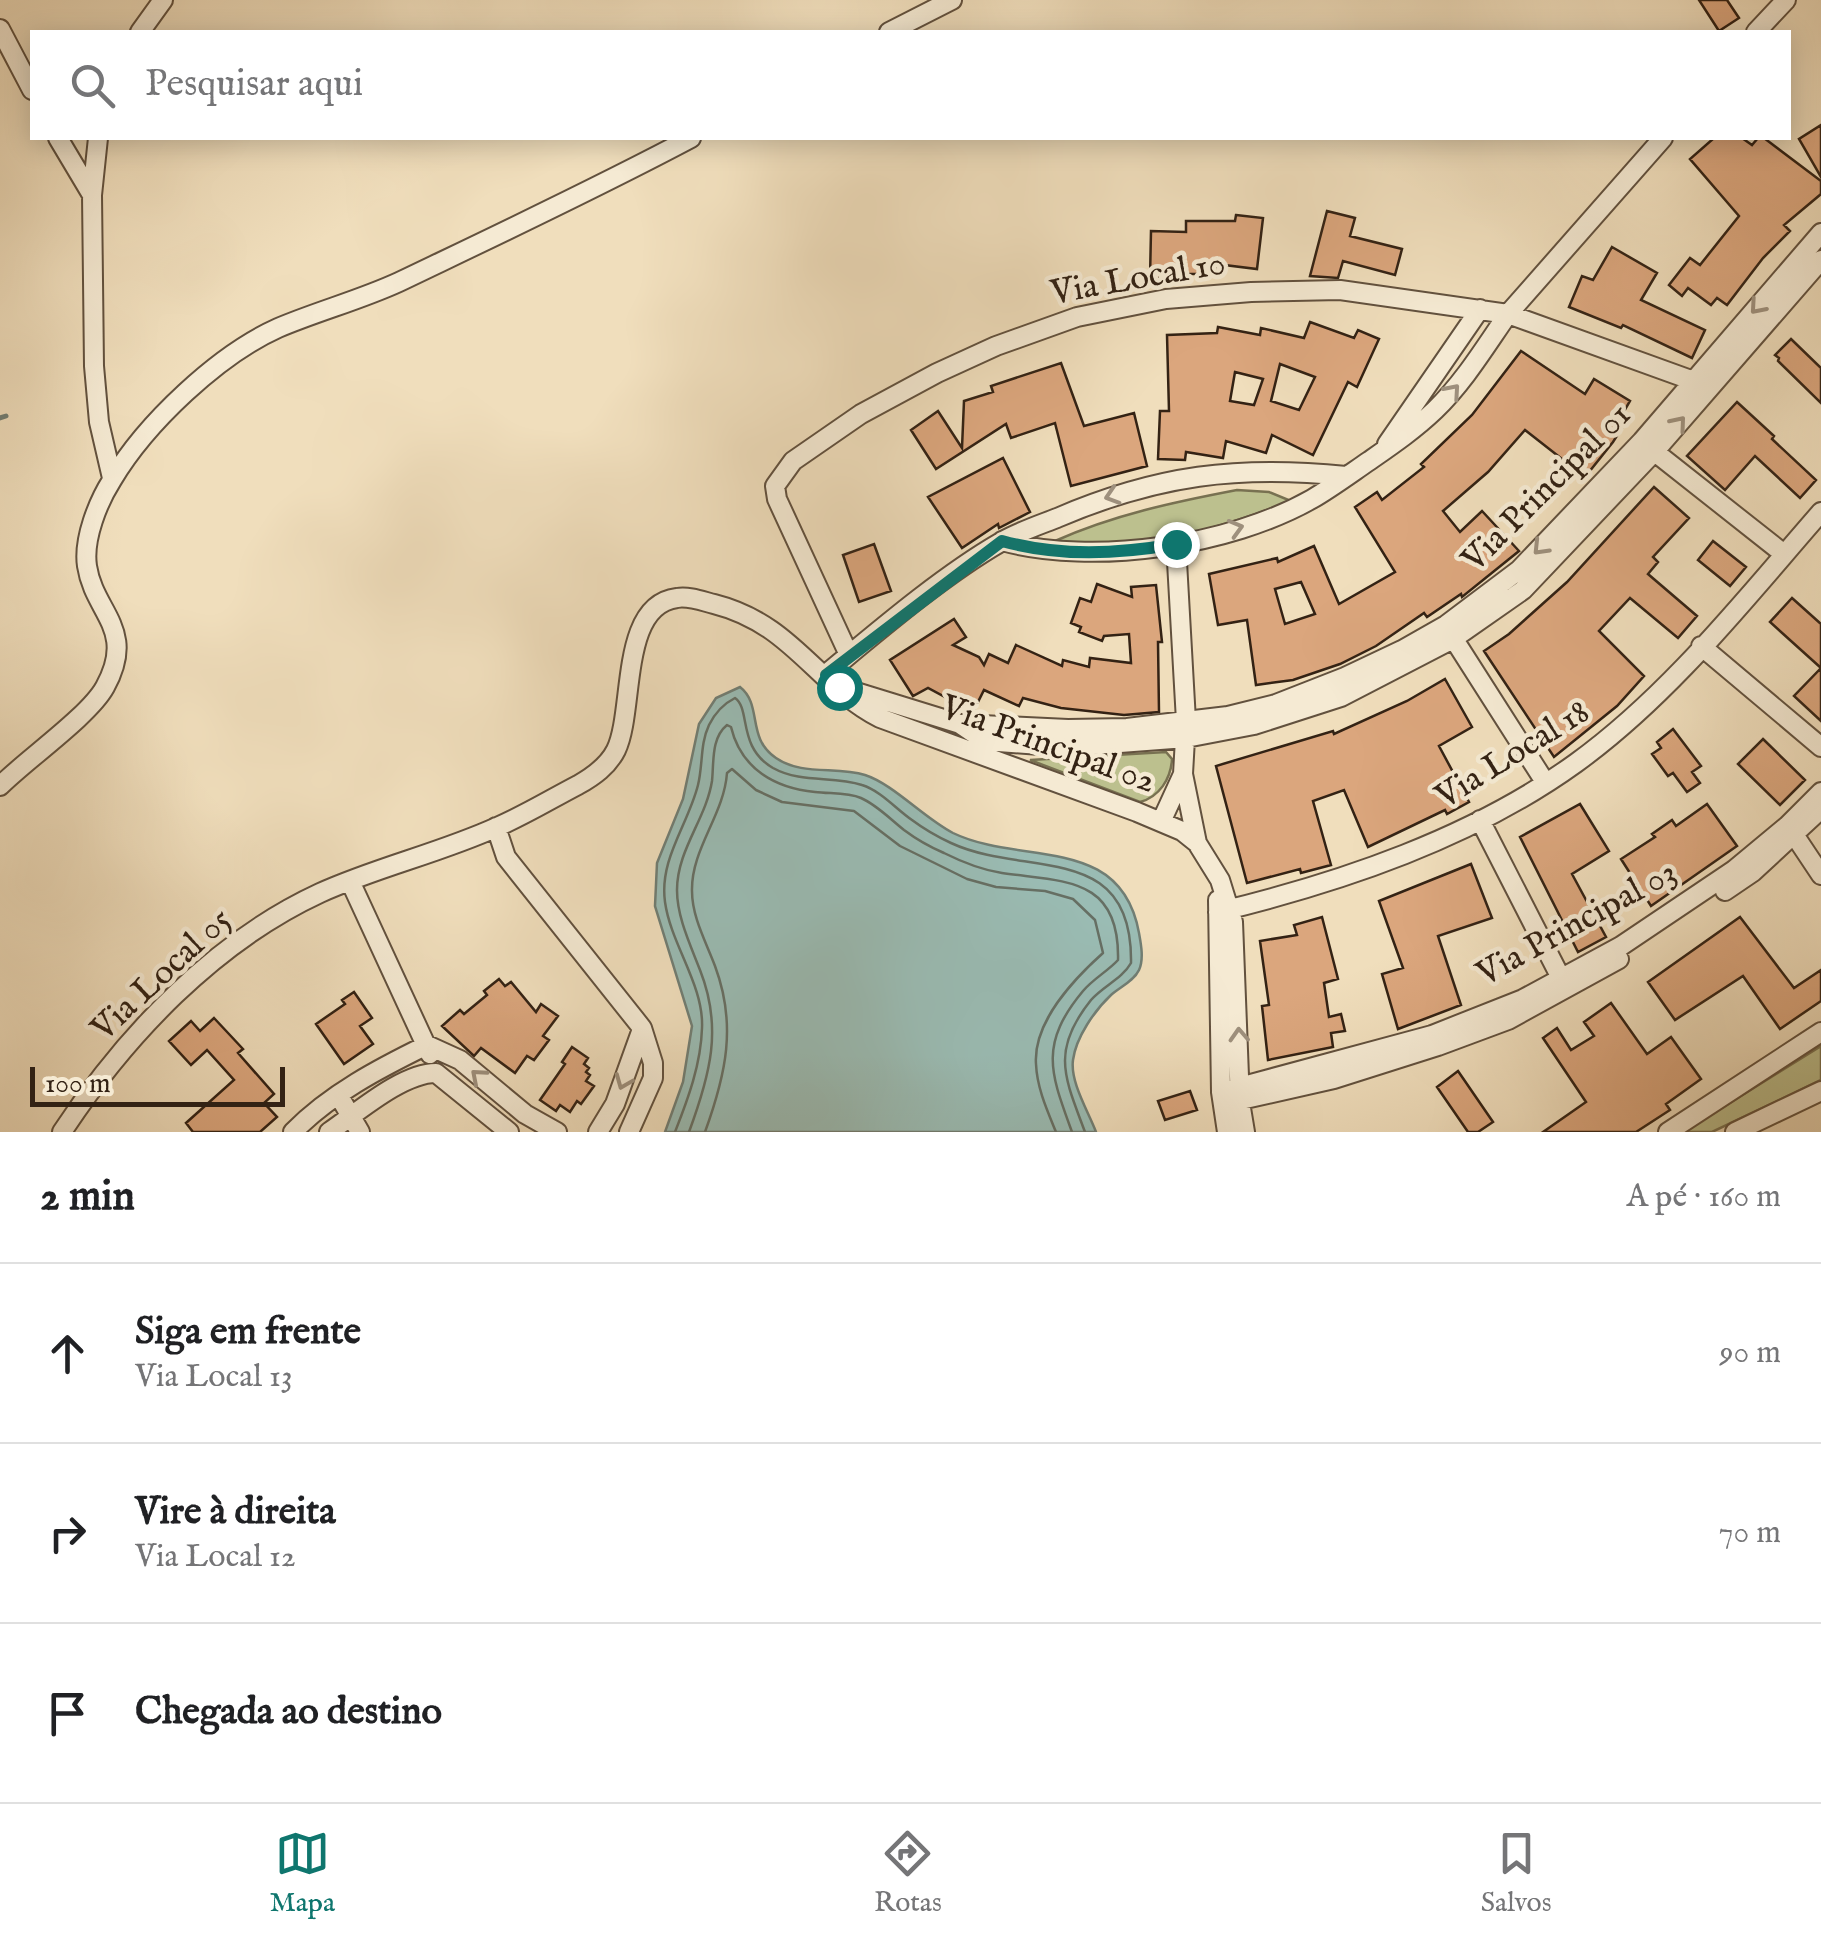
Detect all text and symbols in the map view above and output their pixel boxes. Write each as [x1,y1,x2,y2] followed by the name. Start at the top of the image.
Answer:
[30,30,1791,140] search box
[65,58,120,113] icon: search
[145,61,363,109] text: Pesquisar aqui
[1046,242,1229,317] street label: Via Local 10
[1751,295,1769,313] one-way arrow
[1441,384,1459,402] one-way arrow
[1452,394,1641,583] street label: Via Principal 01
[1668,416,1686,435] one-way arrow
[1104,484,1121,504] one-way arrow
[1226,519,1243,540] one-way arrow
[1154,522,1200,568] route end
[1534,536,1552,555] one-way arrow
[817,665,863,711] route start
[933,685,1162,805] street label: Via Principal 02
[1427,690,1598,821] street label: Via Local 18
[1468,851,1685,998] street label: Via Principal 03
[81,898,242,1052] street label: Via Local 05
[1229,1026,1250,1042] one-way arrow
[30,1062,285,1106] scale bar
[45,1067,111,1102] text: 100 m
[471,1069,490,1087] one-way arrow
[615,1072,635,1089] one-way arrow
[40,1171,135,1224] text: 2 min
[1626,1177,1781,1218] text: A pé · 160 m
[135,1309,361,1357] text: Siga em frente
[40,1326,95,1381] icon: ahead
[1720,1333,1781,1374] text: 90 m
[135,1357,293,1398] text: Via Local 13
[135,1489,336,1537] text: Vire à direita
[40,1506,95,1561] icon: right
[1719,1513,1781,1554] text: 70 m
[135,1537,296,1578] text: Via Local 12
[40,1686,95,1741] icon: arrive
[135,1689,442,1737] text: Chegada ao destino
[269,1826,335,1921] tab: Mapa
[874,1826,942,1921] tab: Rotas
[1481,1826,1552,1921] tab: Salvos

